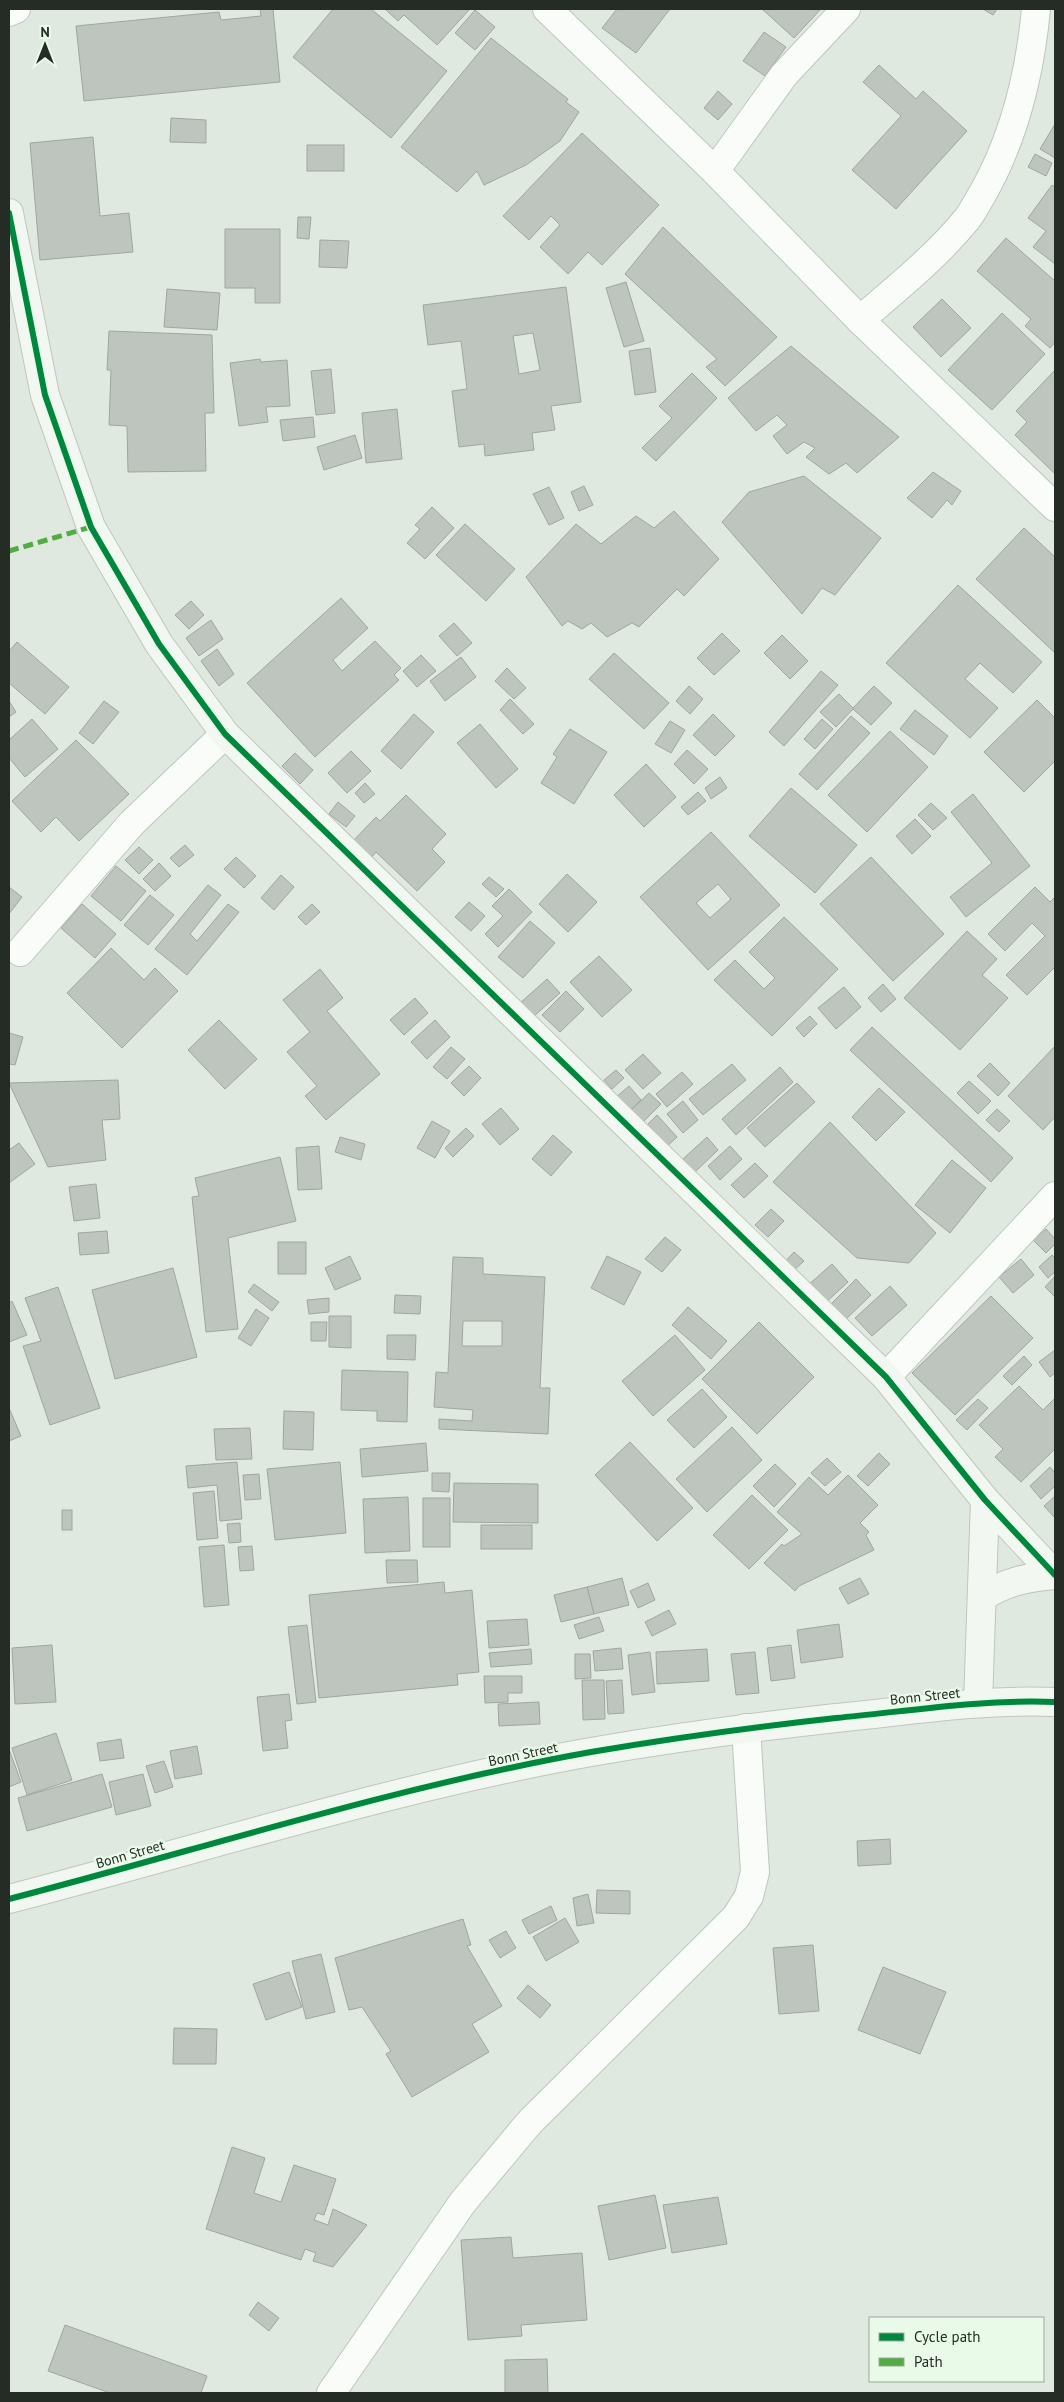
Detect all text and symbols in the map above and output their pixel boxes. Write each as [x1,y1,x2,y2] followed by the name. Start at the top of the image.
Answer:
[20,20,70,70] north arrow
[40,23,50,41] text: N
[889,1683,961,1709] street label: Bonn Street
[487,1738,560,1770] street label: Bonn Street
[94,1836,167,1872] street label: Bonn Street
[869,2317,1044,2382] legend
[914,2327,980,2346] text: Cycle path
[914,2352,943,2371] text: Path

